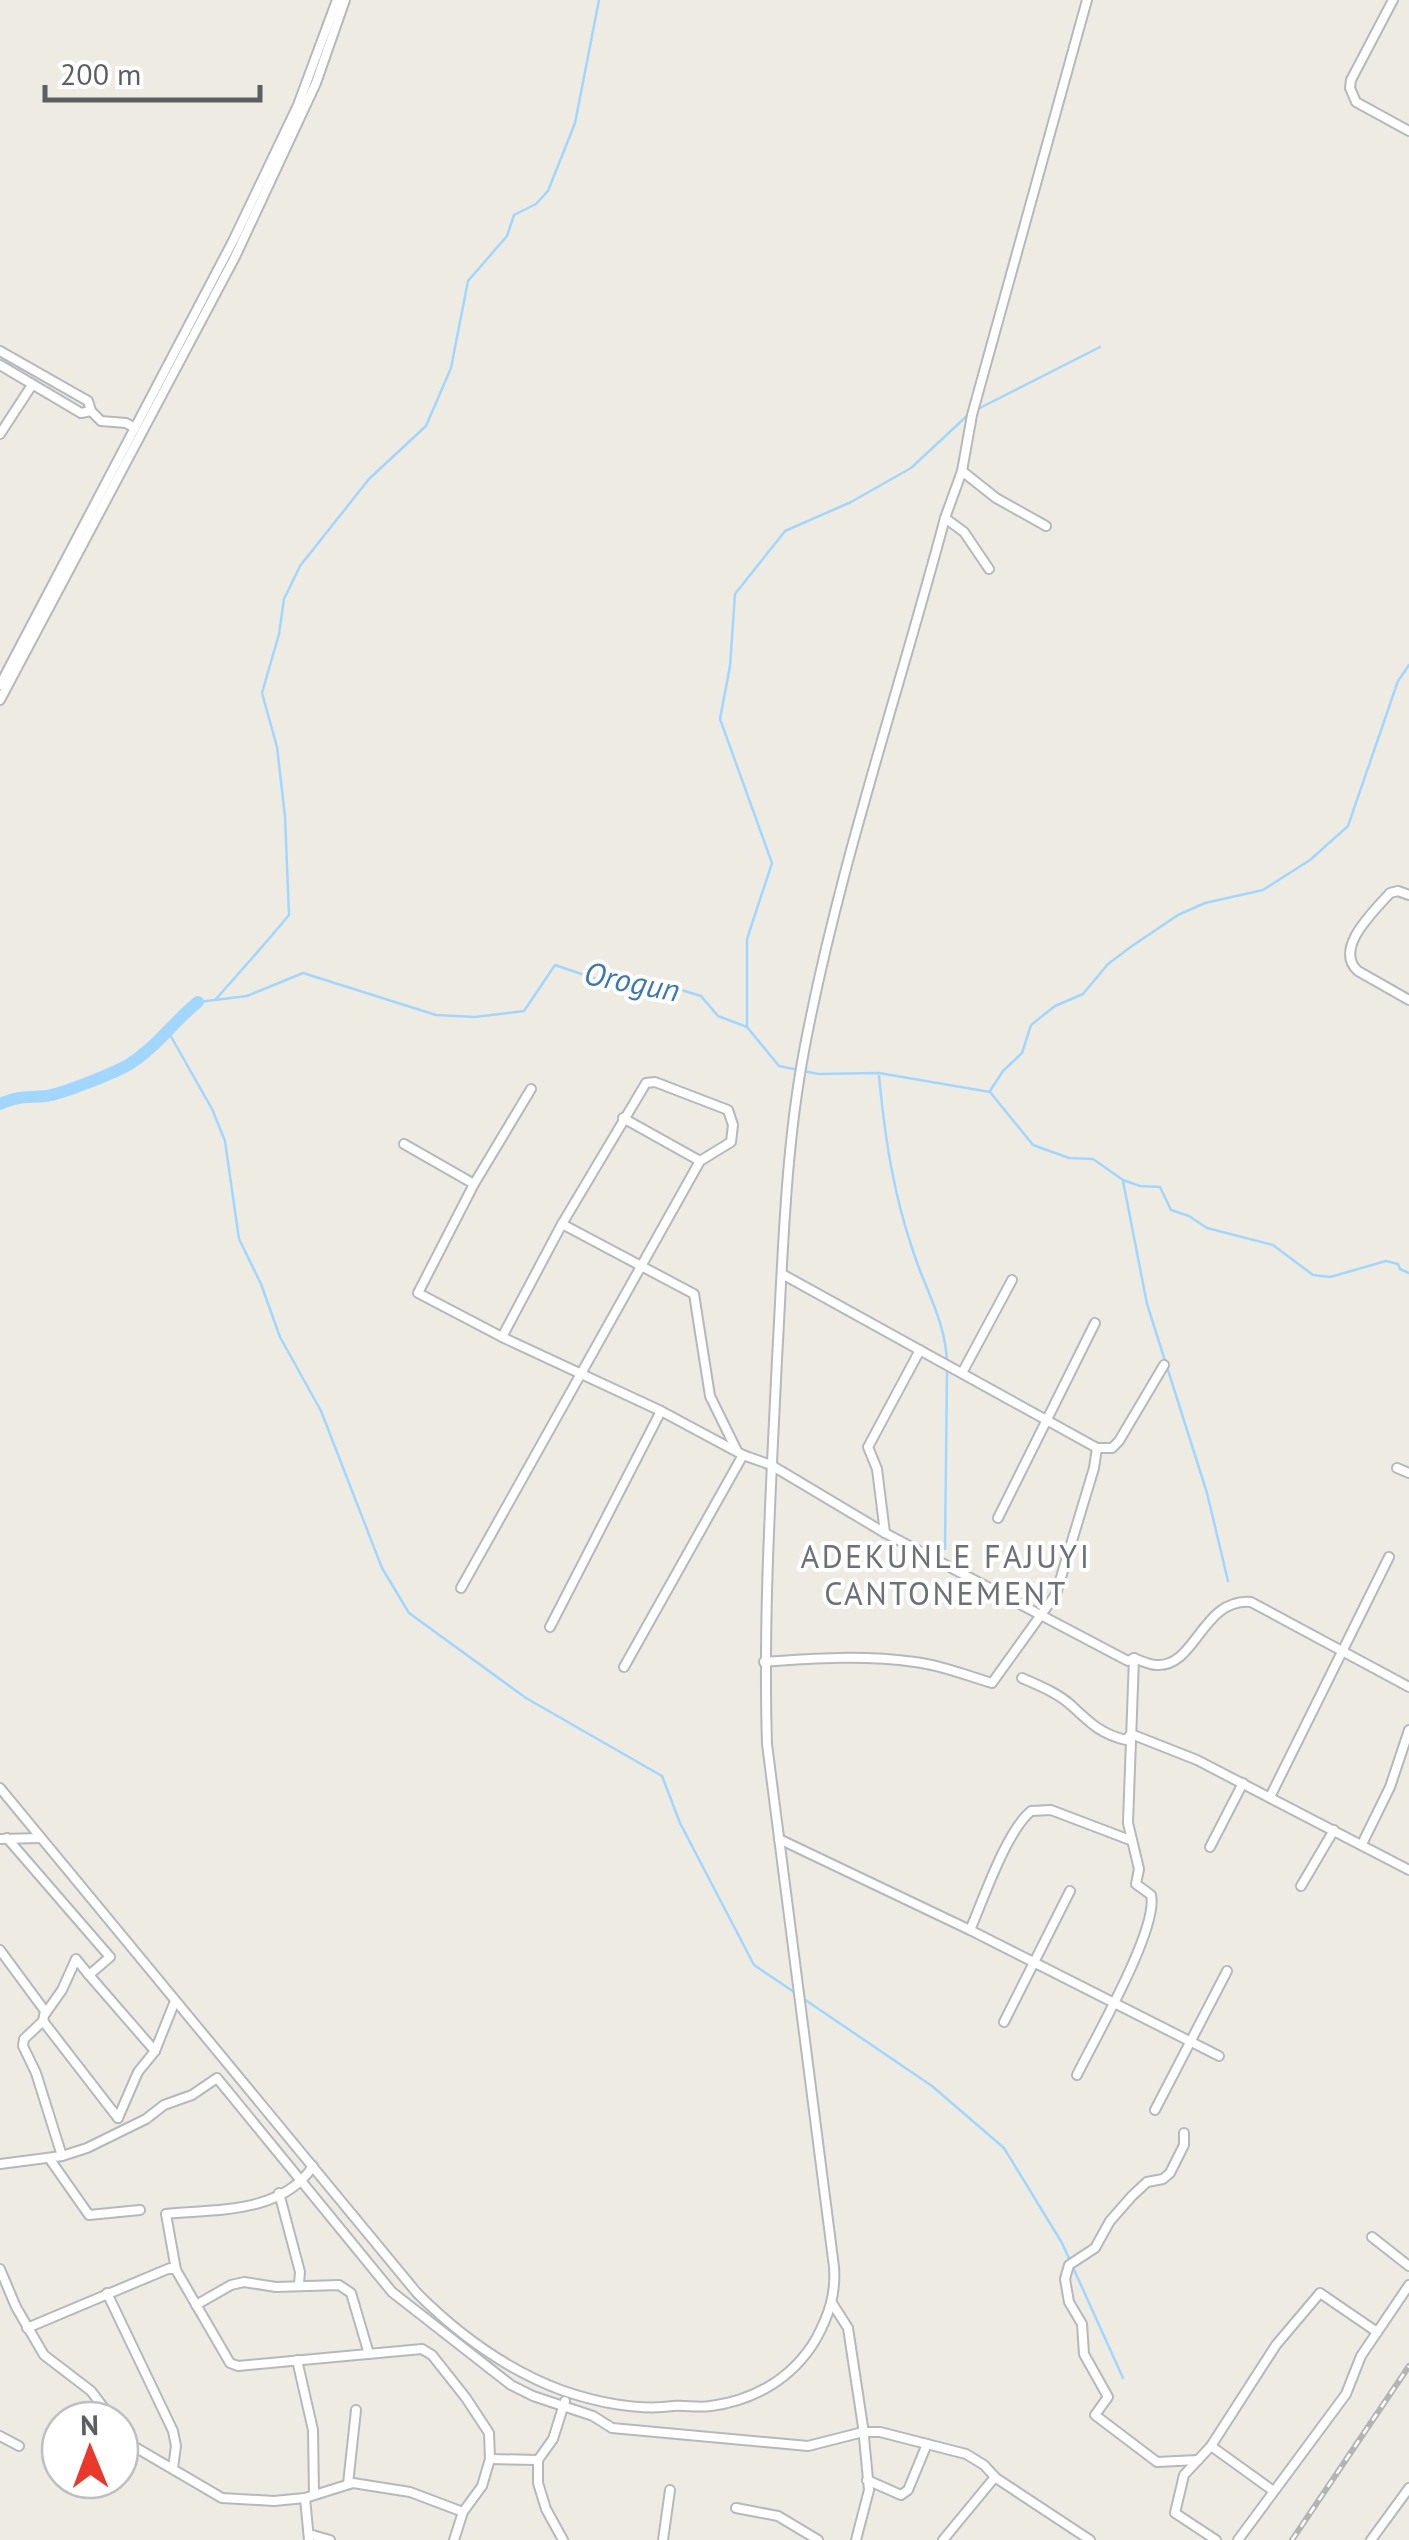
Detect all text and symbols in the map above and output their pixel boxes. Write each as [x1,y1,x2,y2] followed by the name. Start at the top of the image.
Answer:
[45,40,260,102] scale bar
[60,54,141,93] text: 200 m
[581,951,684,1011] water label: Orogun
[800,1535,1092,1614] district label: ADEKUNLE FAJUYI CANTONEMENT
[40,2400,140,2500] north arrow
[80,2406,99,2443] text: N

